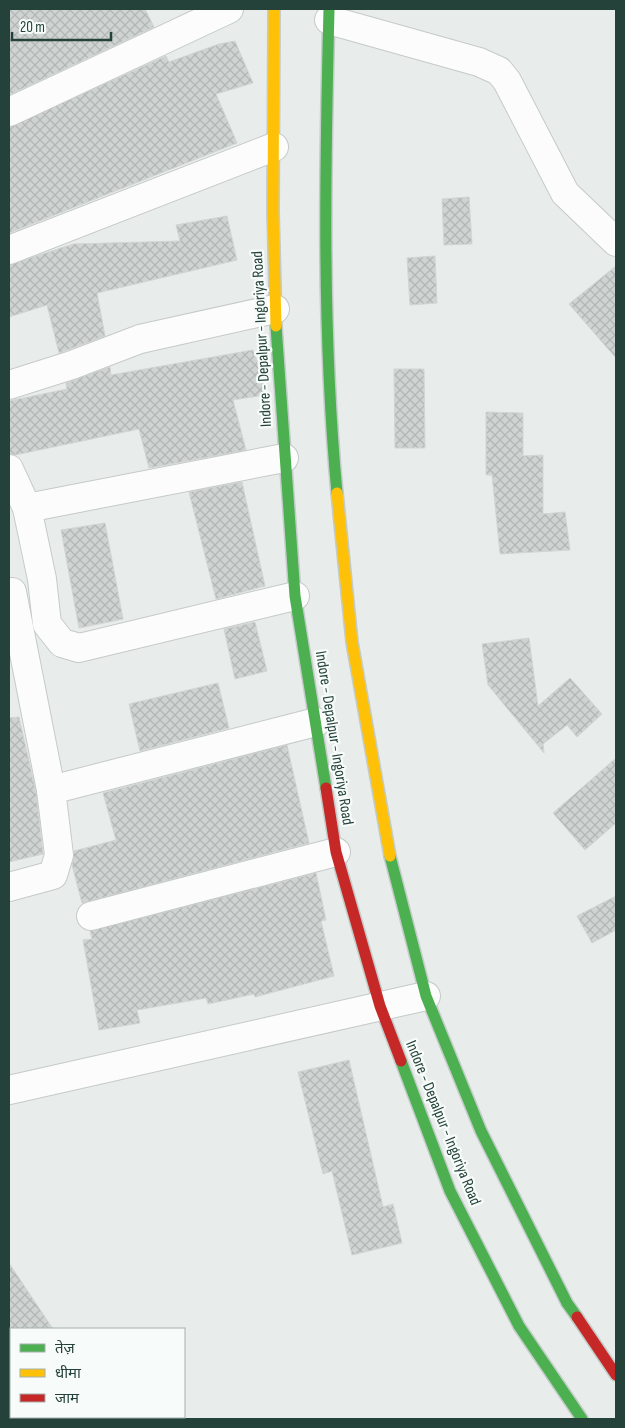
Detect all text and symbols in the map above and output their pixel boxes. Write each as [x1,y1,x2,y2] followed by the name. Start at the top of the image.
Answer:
[12,10,111,42] scale bar
[20,18,45,37] text: 20 m
[248,251,276,427] street label: Indore - Depalpur - Ingoriya Road
[311,650,357,826] street label: Indore - Depalpur - Ingoriya Road
[401,1038,485,1208] street label: Indore - Depalpur - Ingoriya Road
[10,1328,185,1418] legend
[55,1339,76,1358] text: तेज़
[55,1364,82,1383] text: धीमा
[55,1389,80,1408] text: जाम

